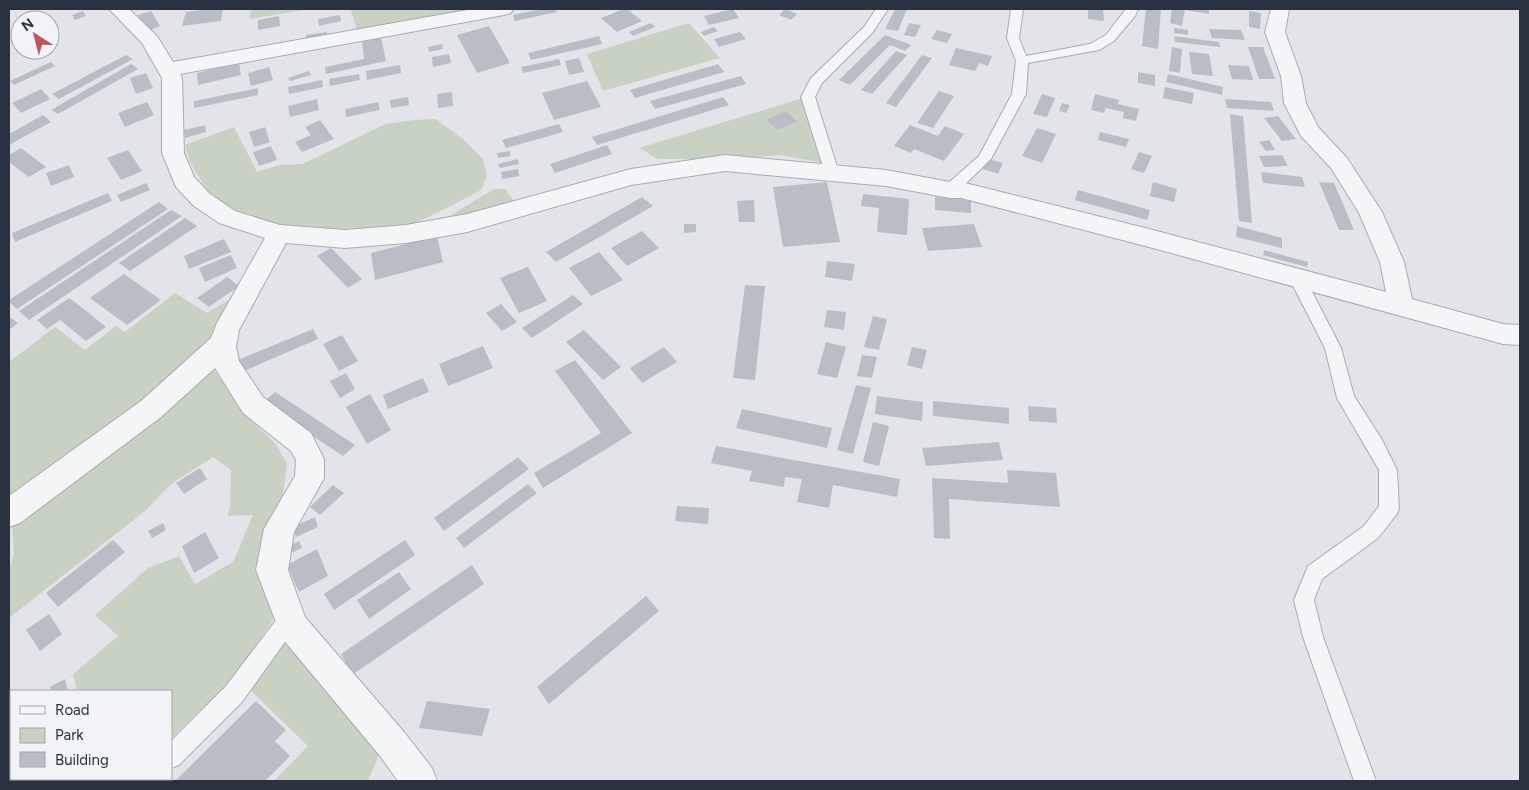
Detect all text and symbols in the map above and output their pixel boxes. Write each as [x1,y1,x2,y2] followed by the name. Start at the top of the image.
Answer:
[10,10,60,60] north arrow
[18,15,37,35] text: N
[10,690,172,780] legend
[55,701,90,719] text: Road
[55,726,84,744] text: Park
[55,751,109,769] text: Building

